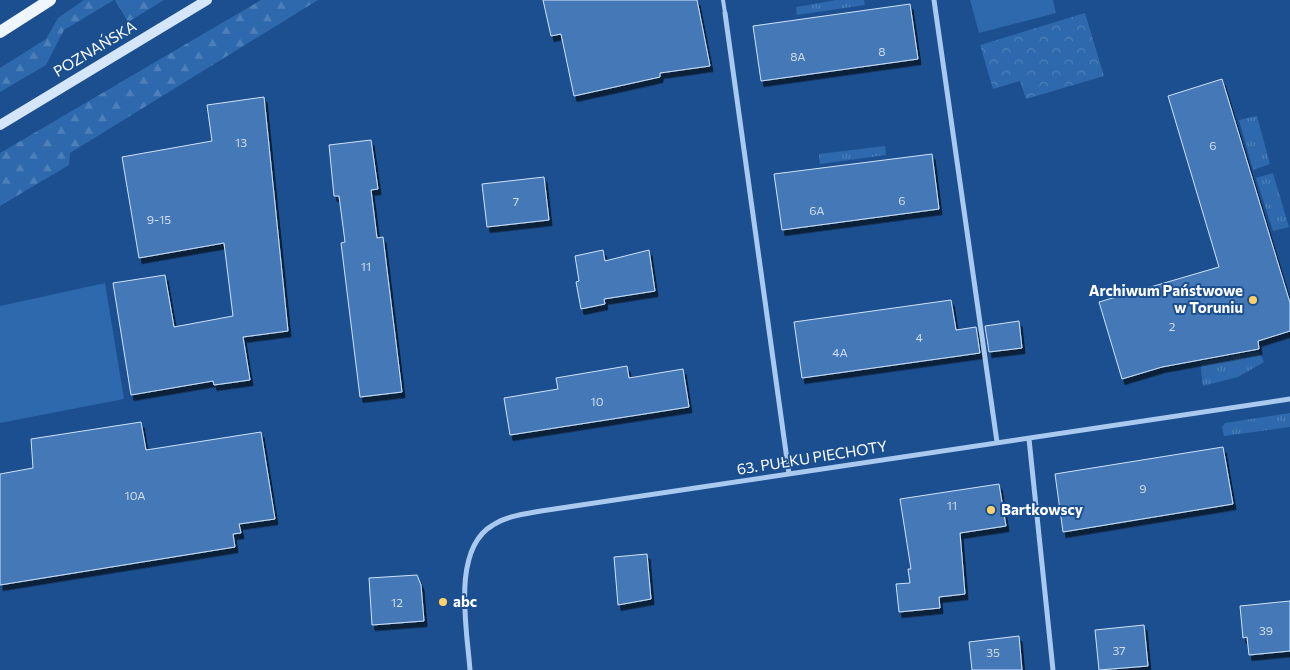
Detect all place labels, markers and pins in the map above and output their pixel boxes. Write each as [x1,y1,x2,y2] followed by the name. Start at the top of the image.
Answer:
[1089,281,1243,316] place label: Archiwum Państwowe w Toruniu
[1247,294,1259,306] marker: Archiwum Państwowe w Toruniu
[1001,500,1084,518] place label: Bartkowscy
[985,504,997,516] marker: Bartkowscy
[453,592,477,610] place label: abc
[437,596,449,608] marker: abc

